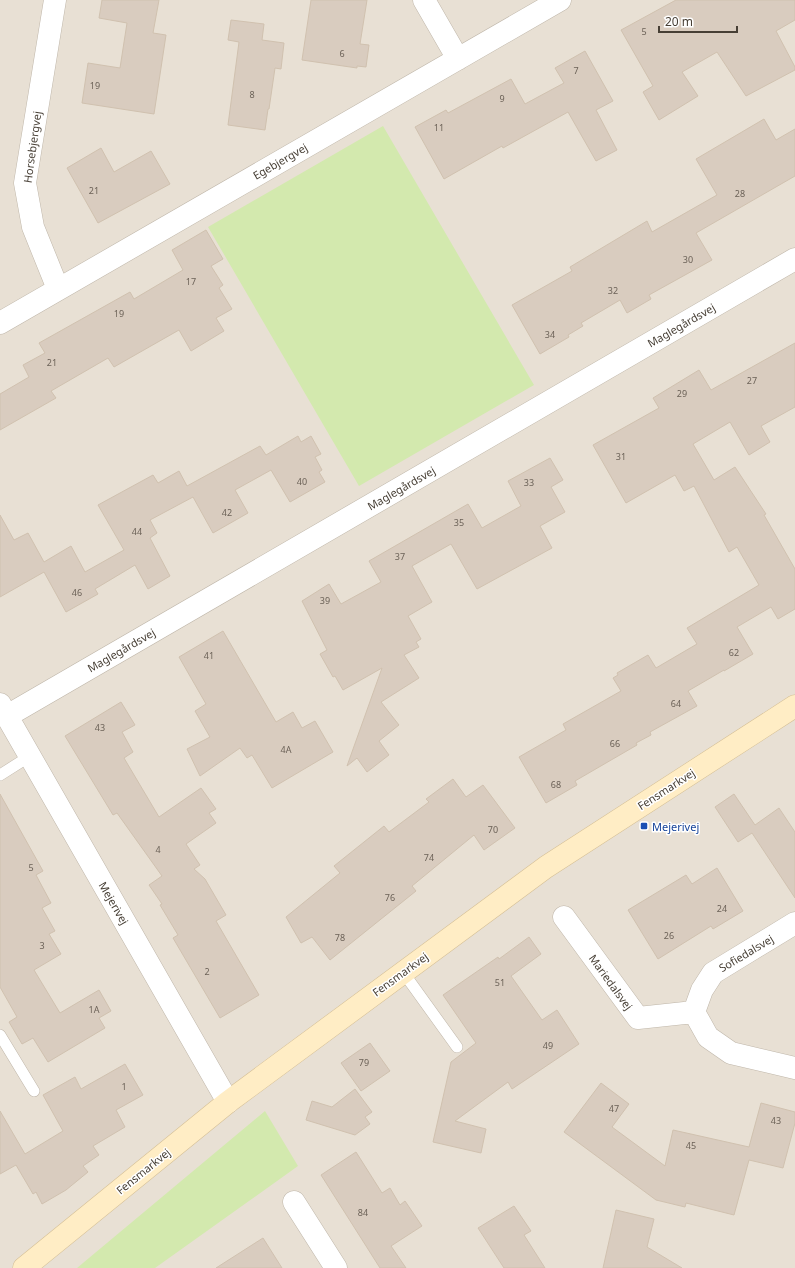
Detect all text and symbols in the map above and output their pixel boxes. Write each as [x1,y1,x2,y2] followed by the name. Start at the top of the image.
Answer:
[659,8,737,34] scale bar
[665,13,693,30] text: 20 m
[641,25,647,38] house number: 5
[339,47,345,60] house number: 6
[573,64,579,77] house number: 7
[90,79,100,92] house number: 19
[249,88,255,101] house number: 8
[499,92,505,105] house number: 9
[20,110,44,184] street label: Horsebjergvej
[434,121,444,134] house number: 11
[250,139,310,183] street label: Egebjergvej
[89,184,99,197] house number: 21
[735,187,745,200] house number: 28
[683,253,693,266] house number: 30
[186,275,196,288] house number: 17
[608,284,618,297] house number: 32
[644,300,718,350] street label: Maglegårdsvej
[114,307,124,320] house number: 19
[545,328,555,341] house number: 34
[47,356,57,369] house number: 21
[747,374,757,387] house number: 27
[677,387,687,400] house number: 29
[616,450,626,463] house number: 31
[364,463,438,513] street label: Maglegårdsvej
[297,475,307,488] house number: 40
[524,476,534,489] house number: 33
[222,506,232,519] house number: 42
[454,516,464,529] house number: 35
[132,525,142,538] house number: 44
[395,550,405,563] house number: 37
[72,586,82,599] house number: 46
[320,594,330,607] house number: 39
[84,625,158,675] street label: Maglegårdsvej
[729,646,739,659] house number: 62
[204,649,214,662] house number: 41
[671,697,681,710] house number: 64
[95,721,105,734] house number: 43
[610,737,620,750] house number: 66
[281,743,292,756] house number: 4A
[634,765,698,813] street label: Fensmarkvej
[551,778,561,791] house number: 68
[652,819,699,834] place label: Mejerivej
[639,821,649,831] marker: Mejerivej
[488,823,498,836] house number: 70
[155,843,161,856] house number: 4
[424,851,434,864] house number: 74
[28,861,34,874] house number: 5
[96,879,132,927] street label: Mejerivej
[385,891,395,904] house number: 76
[717,902,727,915] house number: 24
[664,929,674,942] house number: 26
[335,931,345,944] house number: 78
[716,931,776,975] street label: Sofiedalsvej
[39,939,45,952] house number: 3
[369,949,431,999] street label: Fensmarkvej
[586,951,636,1013] street label: Mariedalsvej
[204,965,210,978] house number: 2
[495,976,505,989] house number: 51
[89,1003,100,1016] house number: 1A
[543,1039,553,1052] house number: 49
[359,1056,369,1069] house number: 79
[121,1080,127,1093] house number: 1
[609,1102,619,1115] house number: 47
[771,1114,781,1127] house number: 43
[686,1139,696,1152] house number: 45
[113,1145,173,1197] street label: Fensmarkvej
[358,1206,368,1219] house number: 84

